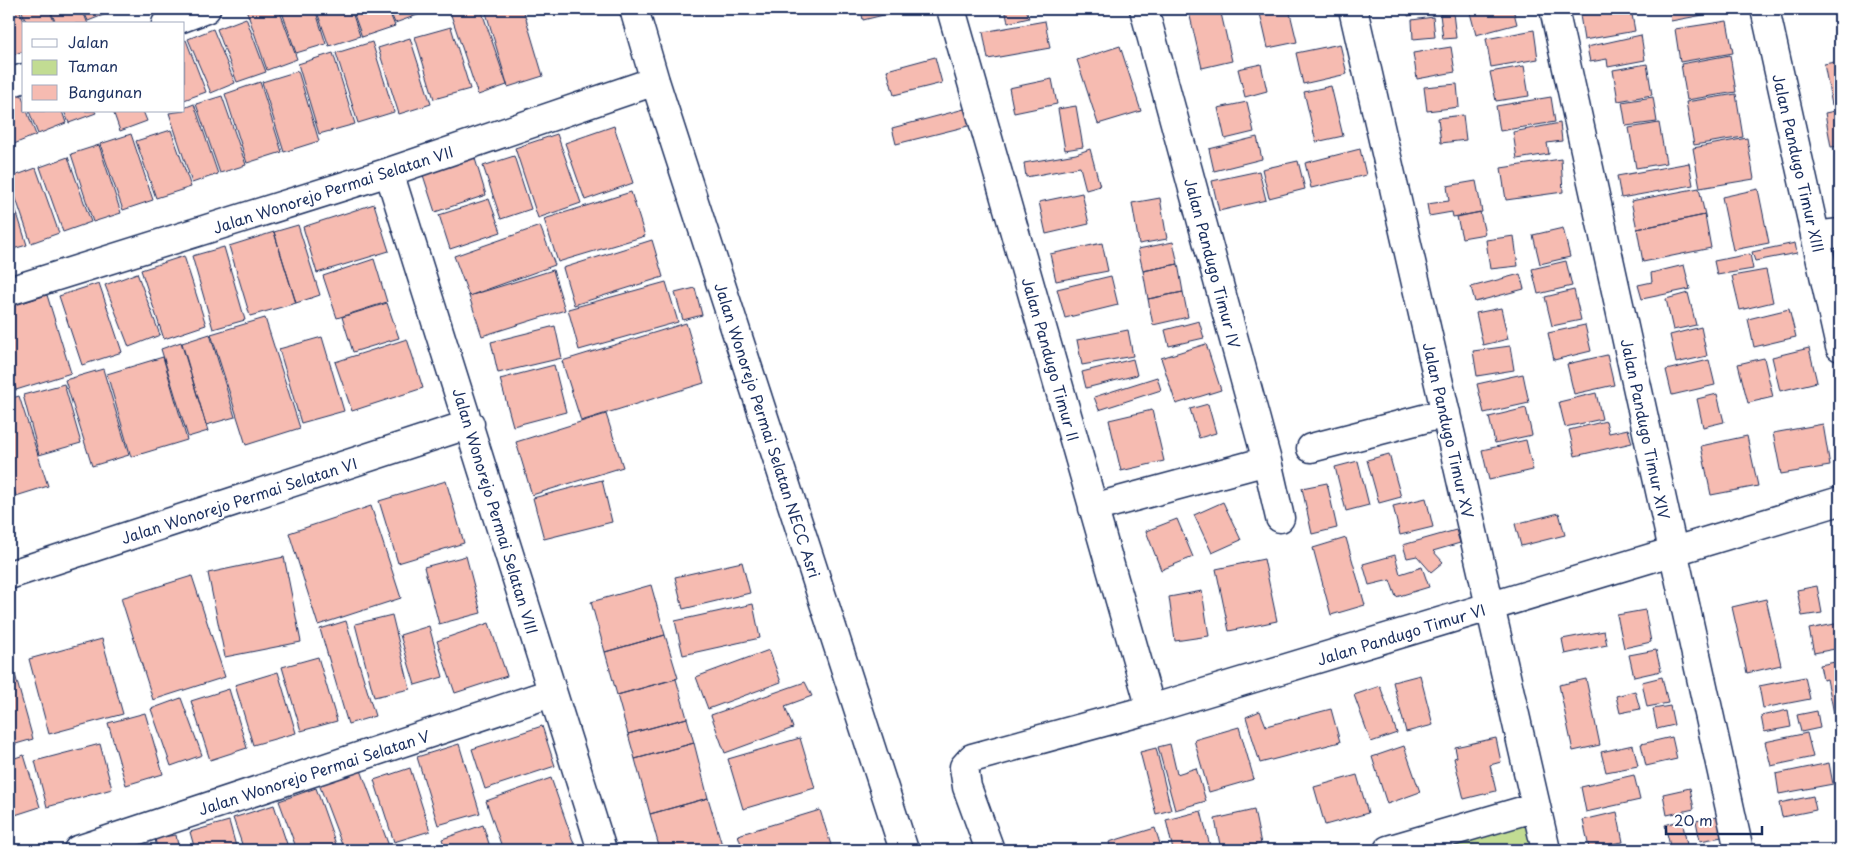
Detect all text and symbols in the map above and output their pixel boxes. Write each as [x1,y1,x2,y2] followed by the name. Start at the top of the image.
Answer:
[22,22,185,112] legend
[68,30,109,53] text: Jalan
[68,54,118,77] text: Taman
[1767,71,1831,255] street label: Jalan Pandugo Timur XIII
[68,80,142,103] text: Bangunan
[210,139,456,239] street label: Jalan Wonorejo Permai Selatan VII
[1179,175,1247,351] street label: Jalan Pandugo Timur IV
[1017,274,1085,444] street label: Jalan Pandugo Timur II
[709,279,827,581] street label: Jalan Wonorejo Permai Selatan NECC Asri
[1616,337,1677,522] street label: Jalan Pandugo Timur XIV
[1418,340,1480,520] street label: Jalan Pandugo Timur XV
[448,385,544,637] street label: Jalan Wonorejo Permai Selatan VIII
[118,451,360,549] street label: Jalan Wonorejo Permai Selatan VI
[1314,597,1488,671] street label: Jalan Pandugo Timur VI
[195,724,433,820] street label: Jalan Wonorejo Permai Selatan V
[1666,804,1763,836] scale bar
[1674,808,1713,831] text: 20 m

